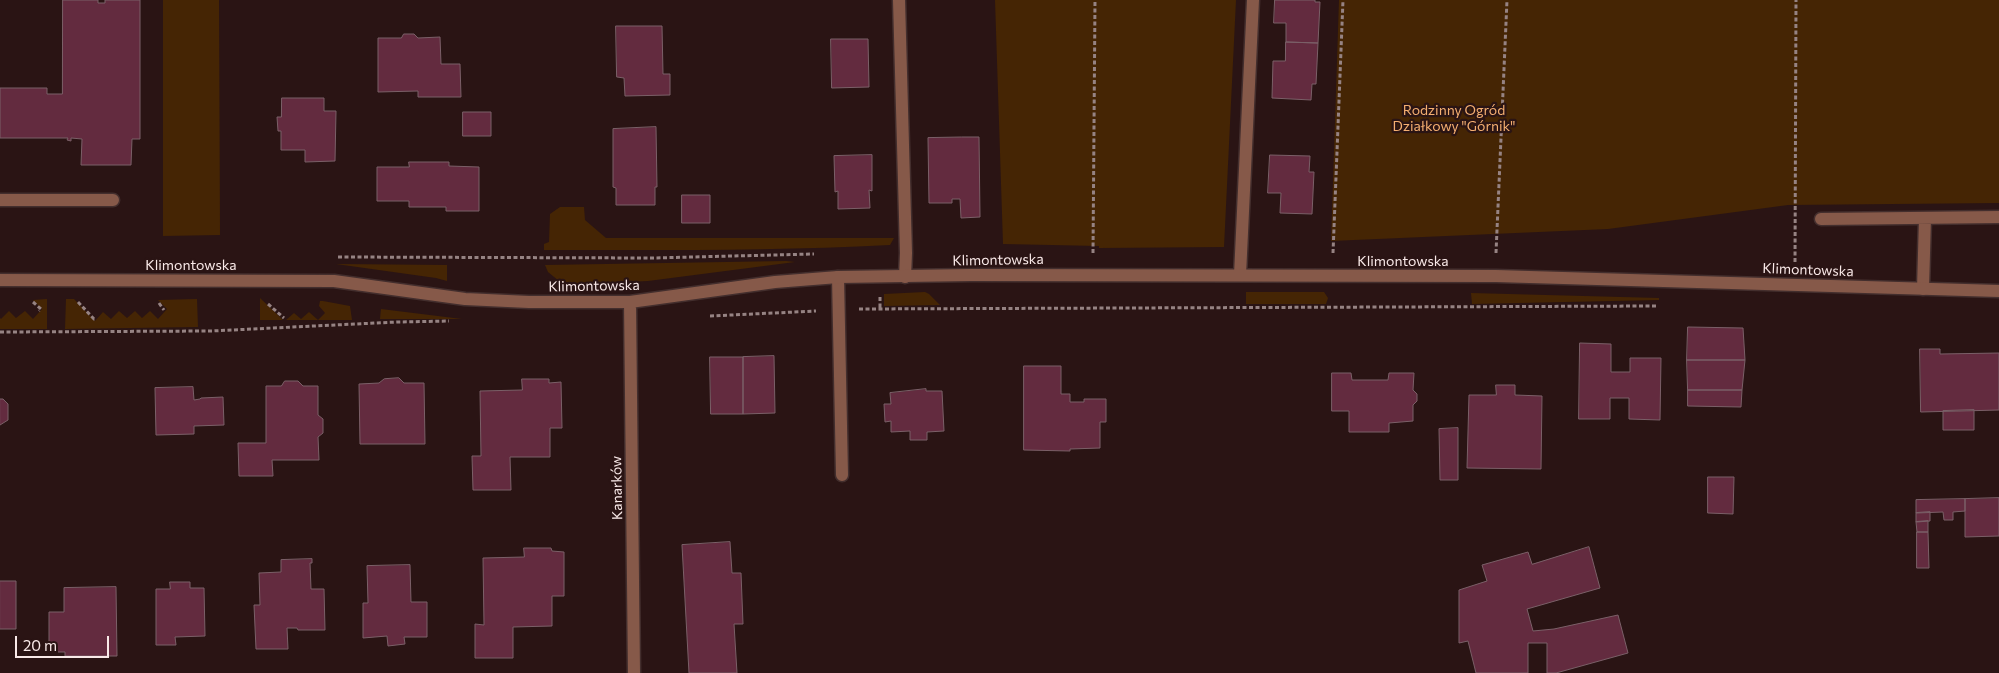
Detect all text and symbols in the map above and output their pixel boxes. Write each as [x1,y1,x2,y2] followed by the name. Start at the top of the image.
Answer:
[1393,102,1515,134] park label: Rodzinny Ogród Działkowy "Górnik"
[952,251,1044,269] street label: Klimontowska
[1357,253,1449,269] street label: Klimontowska
[145,257,237,273] street label: Klimontowska
[1762,260,1854,280] street label: Klimontowska
[548,277,640,295] street label: Klimontowska
[608,456,626,520] street label: Kanarków
[18,626,111,658] scale bar
[23,636,57,654] text: 20 m

